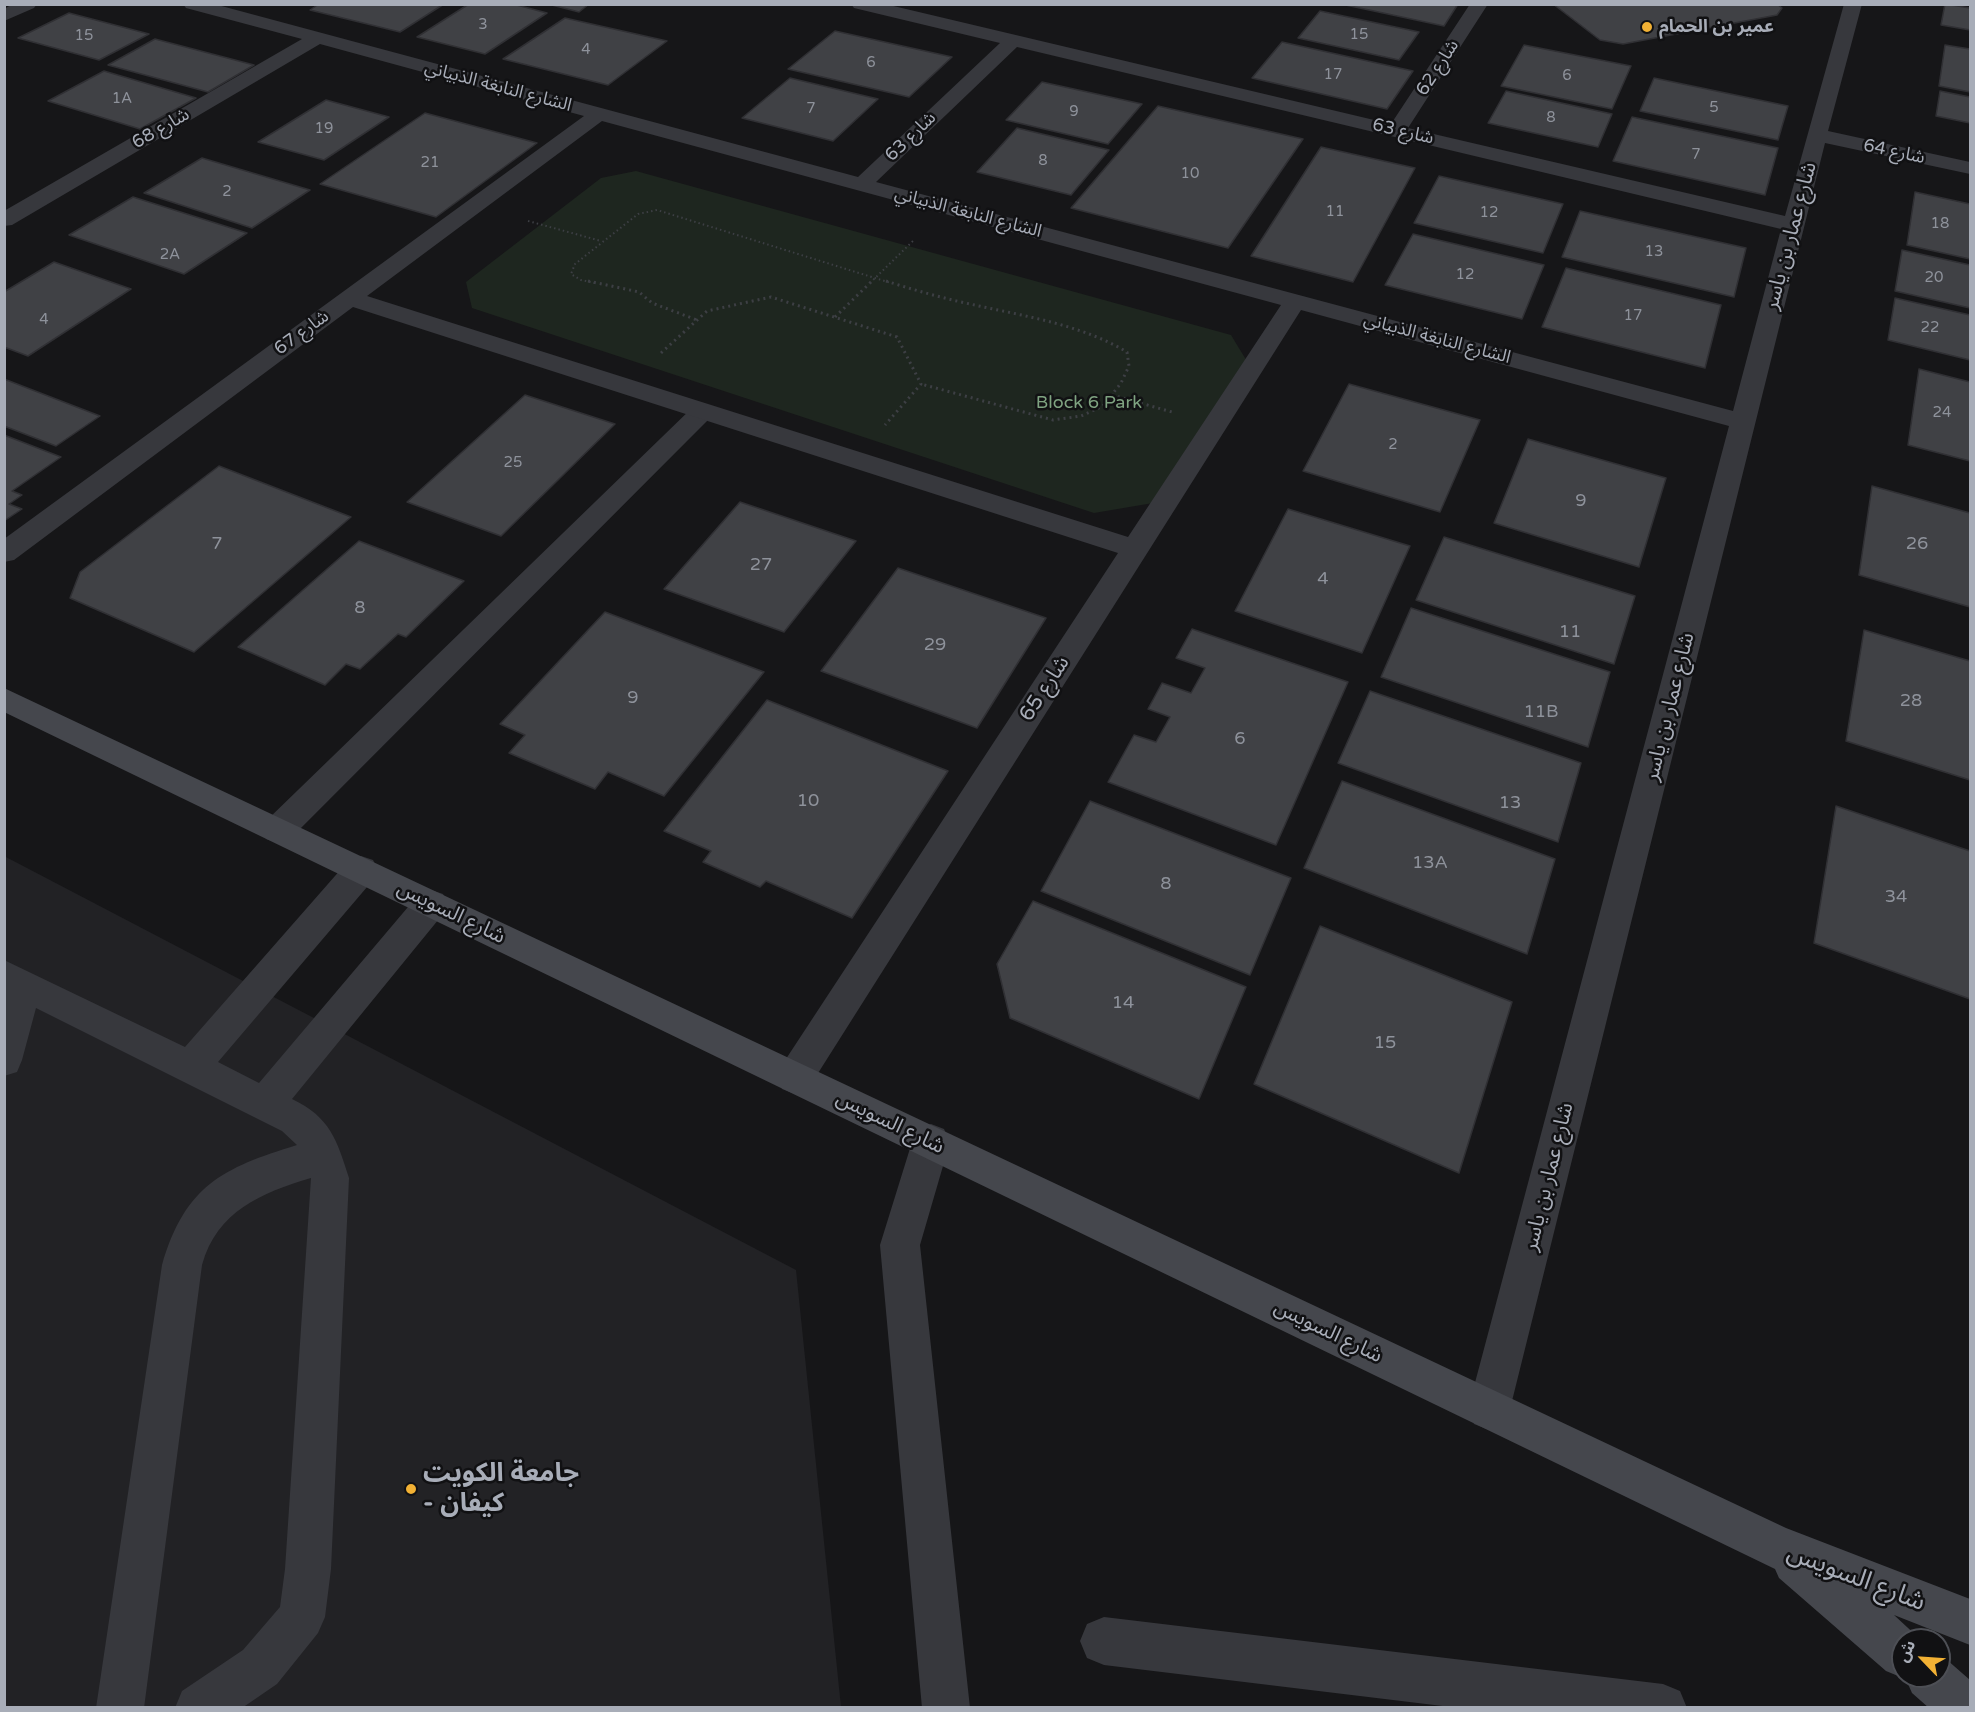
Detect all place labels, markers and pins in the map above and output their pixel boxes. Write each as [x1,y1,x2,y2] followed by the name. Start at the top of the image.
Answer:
[1659,16,1774,38] place label: عمير بن الحمام
[1640,20,1654,34] marker: عمير بن الحمام
[423,1458,579,1520] place label: جامعة الكويت - كيفان
[404,1482,418,1496] marker: جامعة الكويت - كيفان

